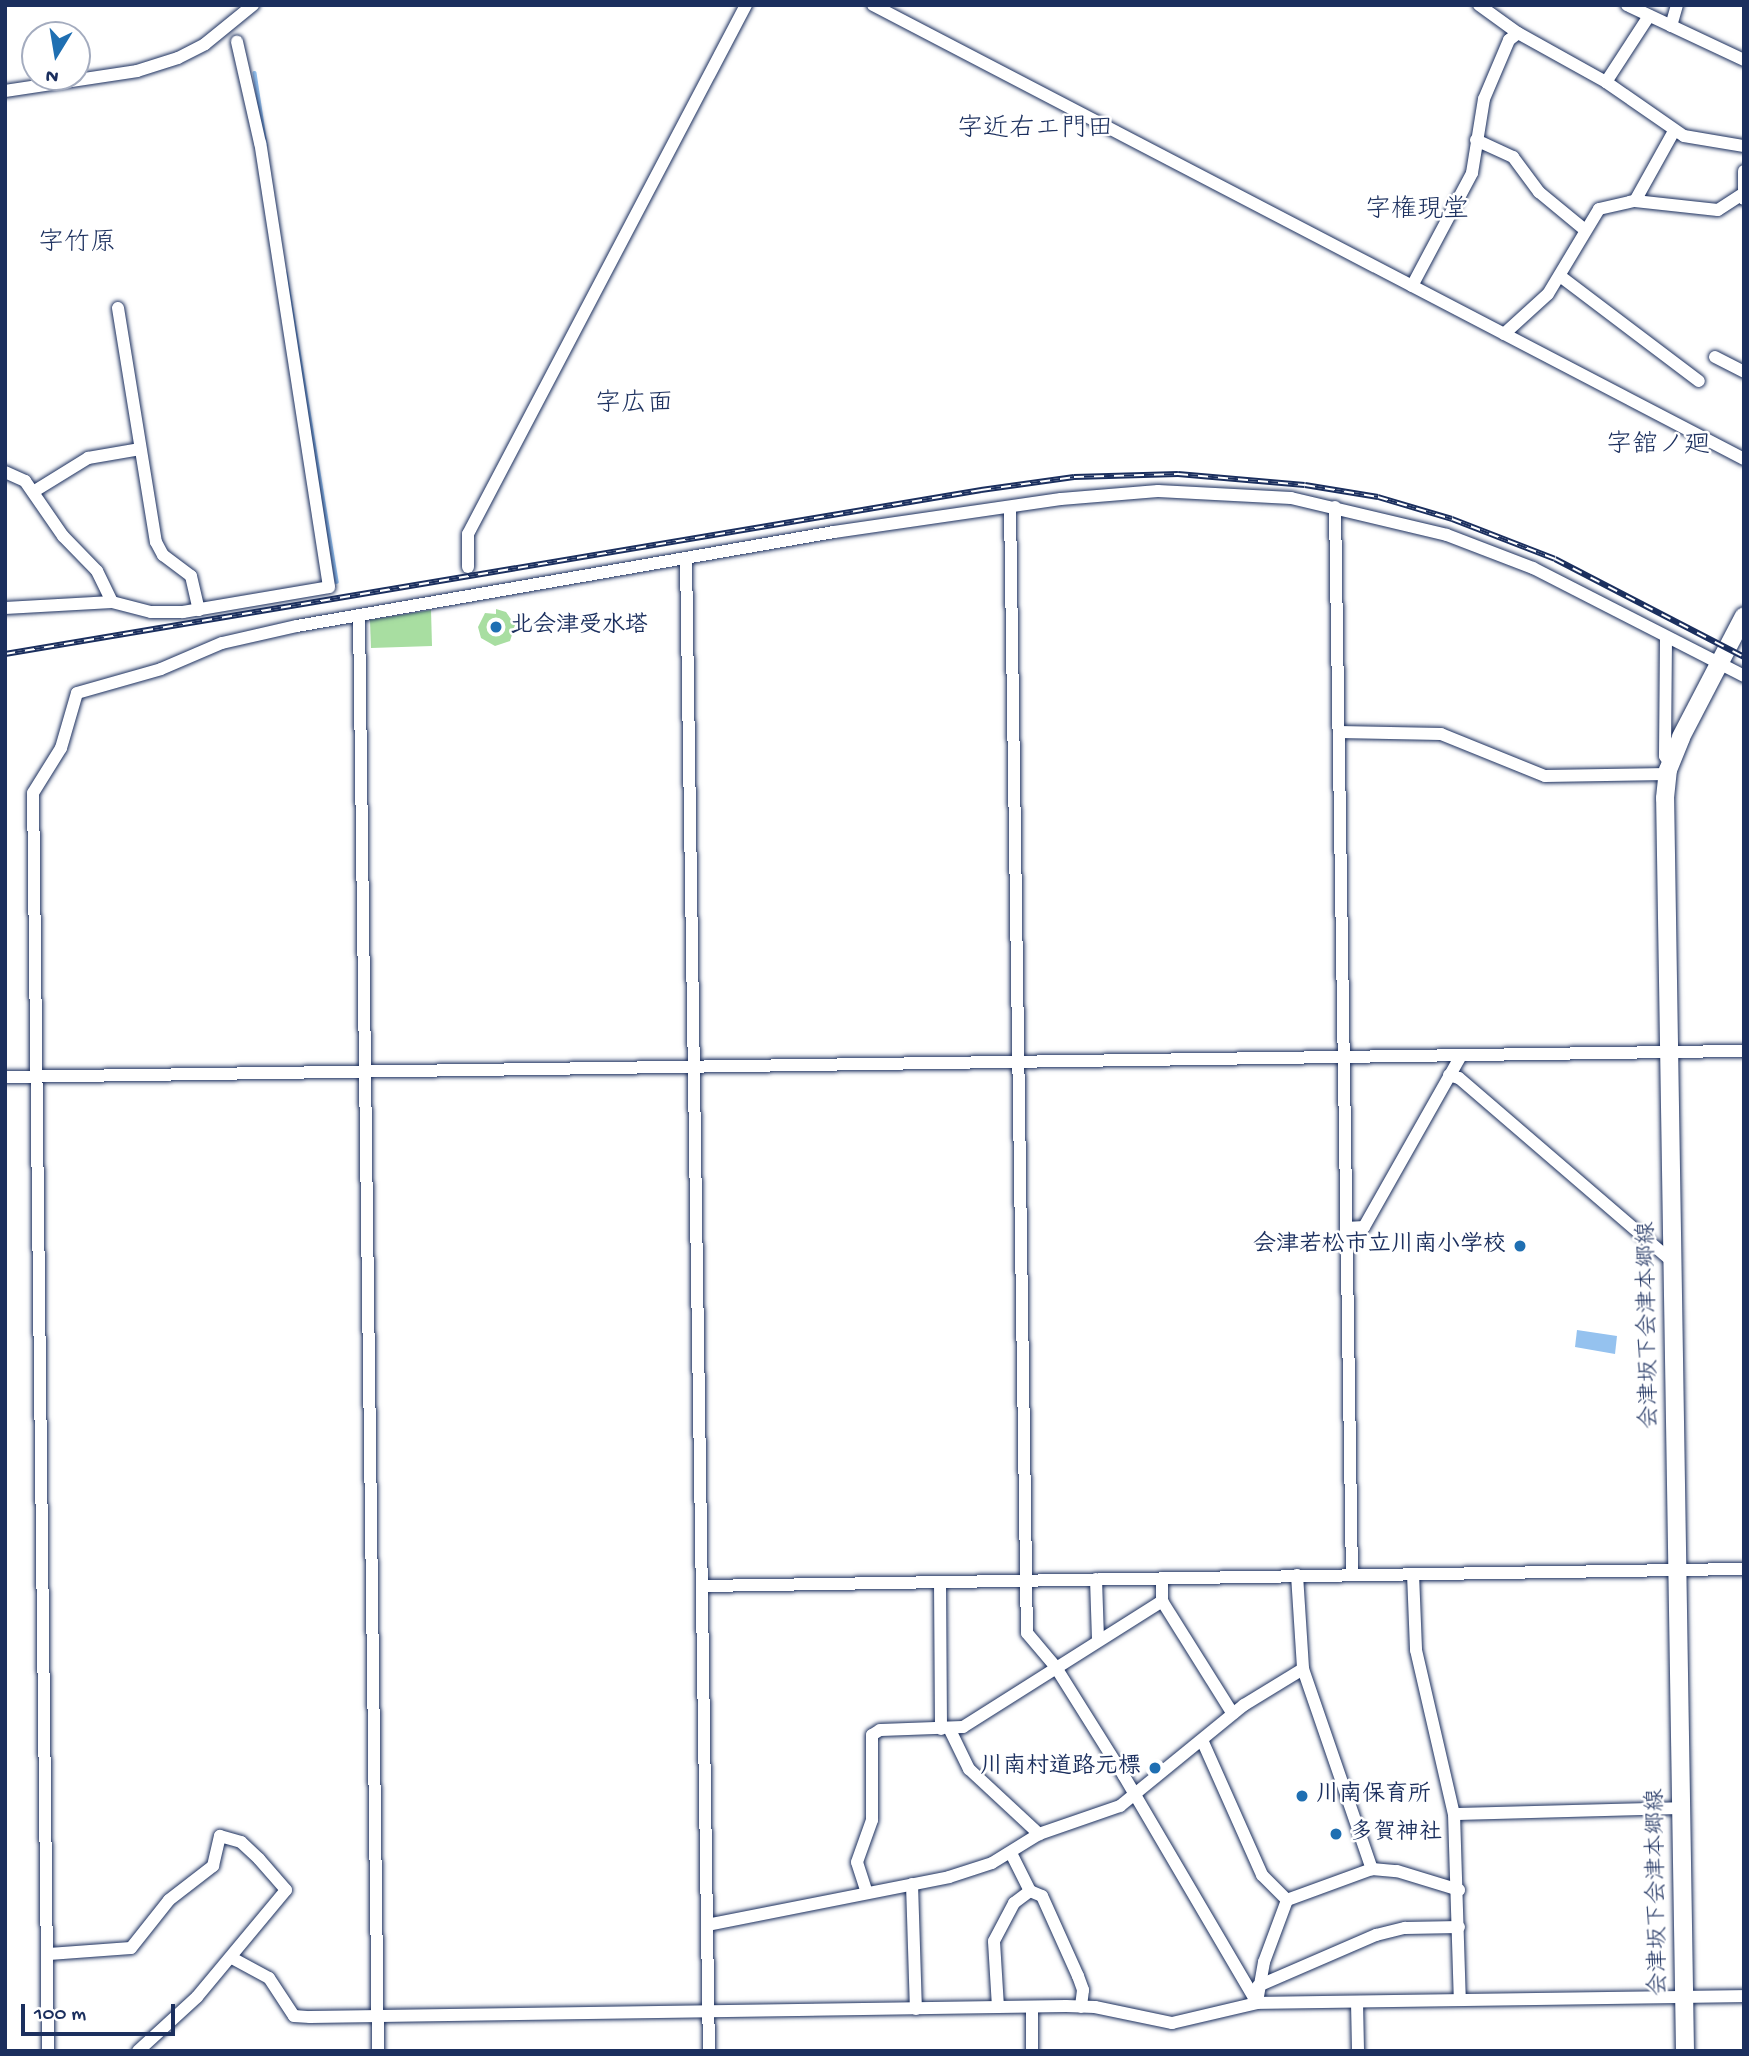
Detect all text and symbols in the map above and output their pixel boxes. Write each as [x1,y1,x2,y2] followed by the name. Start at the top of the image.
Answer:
[21,21,91,91] north arrow
[44,63,61,88] text: N
[957,115,1113,147] district label: 字近右エ門田
[1365,196,1469,228] district label: 字権現堂
[38,229,116,261] district label: 字竹原
[595,390,673,422] district label: 字広面
[1606,431,1710,463] district label: 字舘ノ廻
[510,613,648,641] place label: 北会津受水塔
[488,619,504,635] marker: 北会津受水塔
[1634,1221,1666,1429] street label: 会津坂下会津本郷線
[1253,1232,1506,1260] place label: 会津若松市立川南小学校
[1512,1238,1528,1254] marker: 会津若松市立川南小学校
[980,1754,1141,1782] place label: 川南村道路元標
[1147,1760,1163,1776] marker: 川南村道路元標
[1316,1782,1431,1810] place label: 川南保育所
[1294,1788,1310,1804] marker: 川南保育所
[1643,1788,1675,1996] street label: 会津坂下会津本郷線
[1350,1820,1442,1848] place label: 多賀神社
[1328,1826,1344,1842] marker: 多賀神社
[24,1990,178,2034] scale bar
[34,2003,86,2028] text: 100 m

